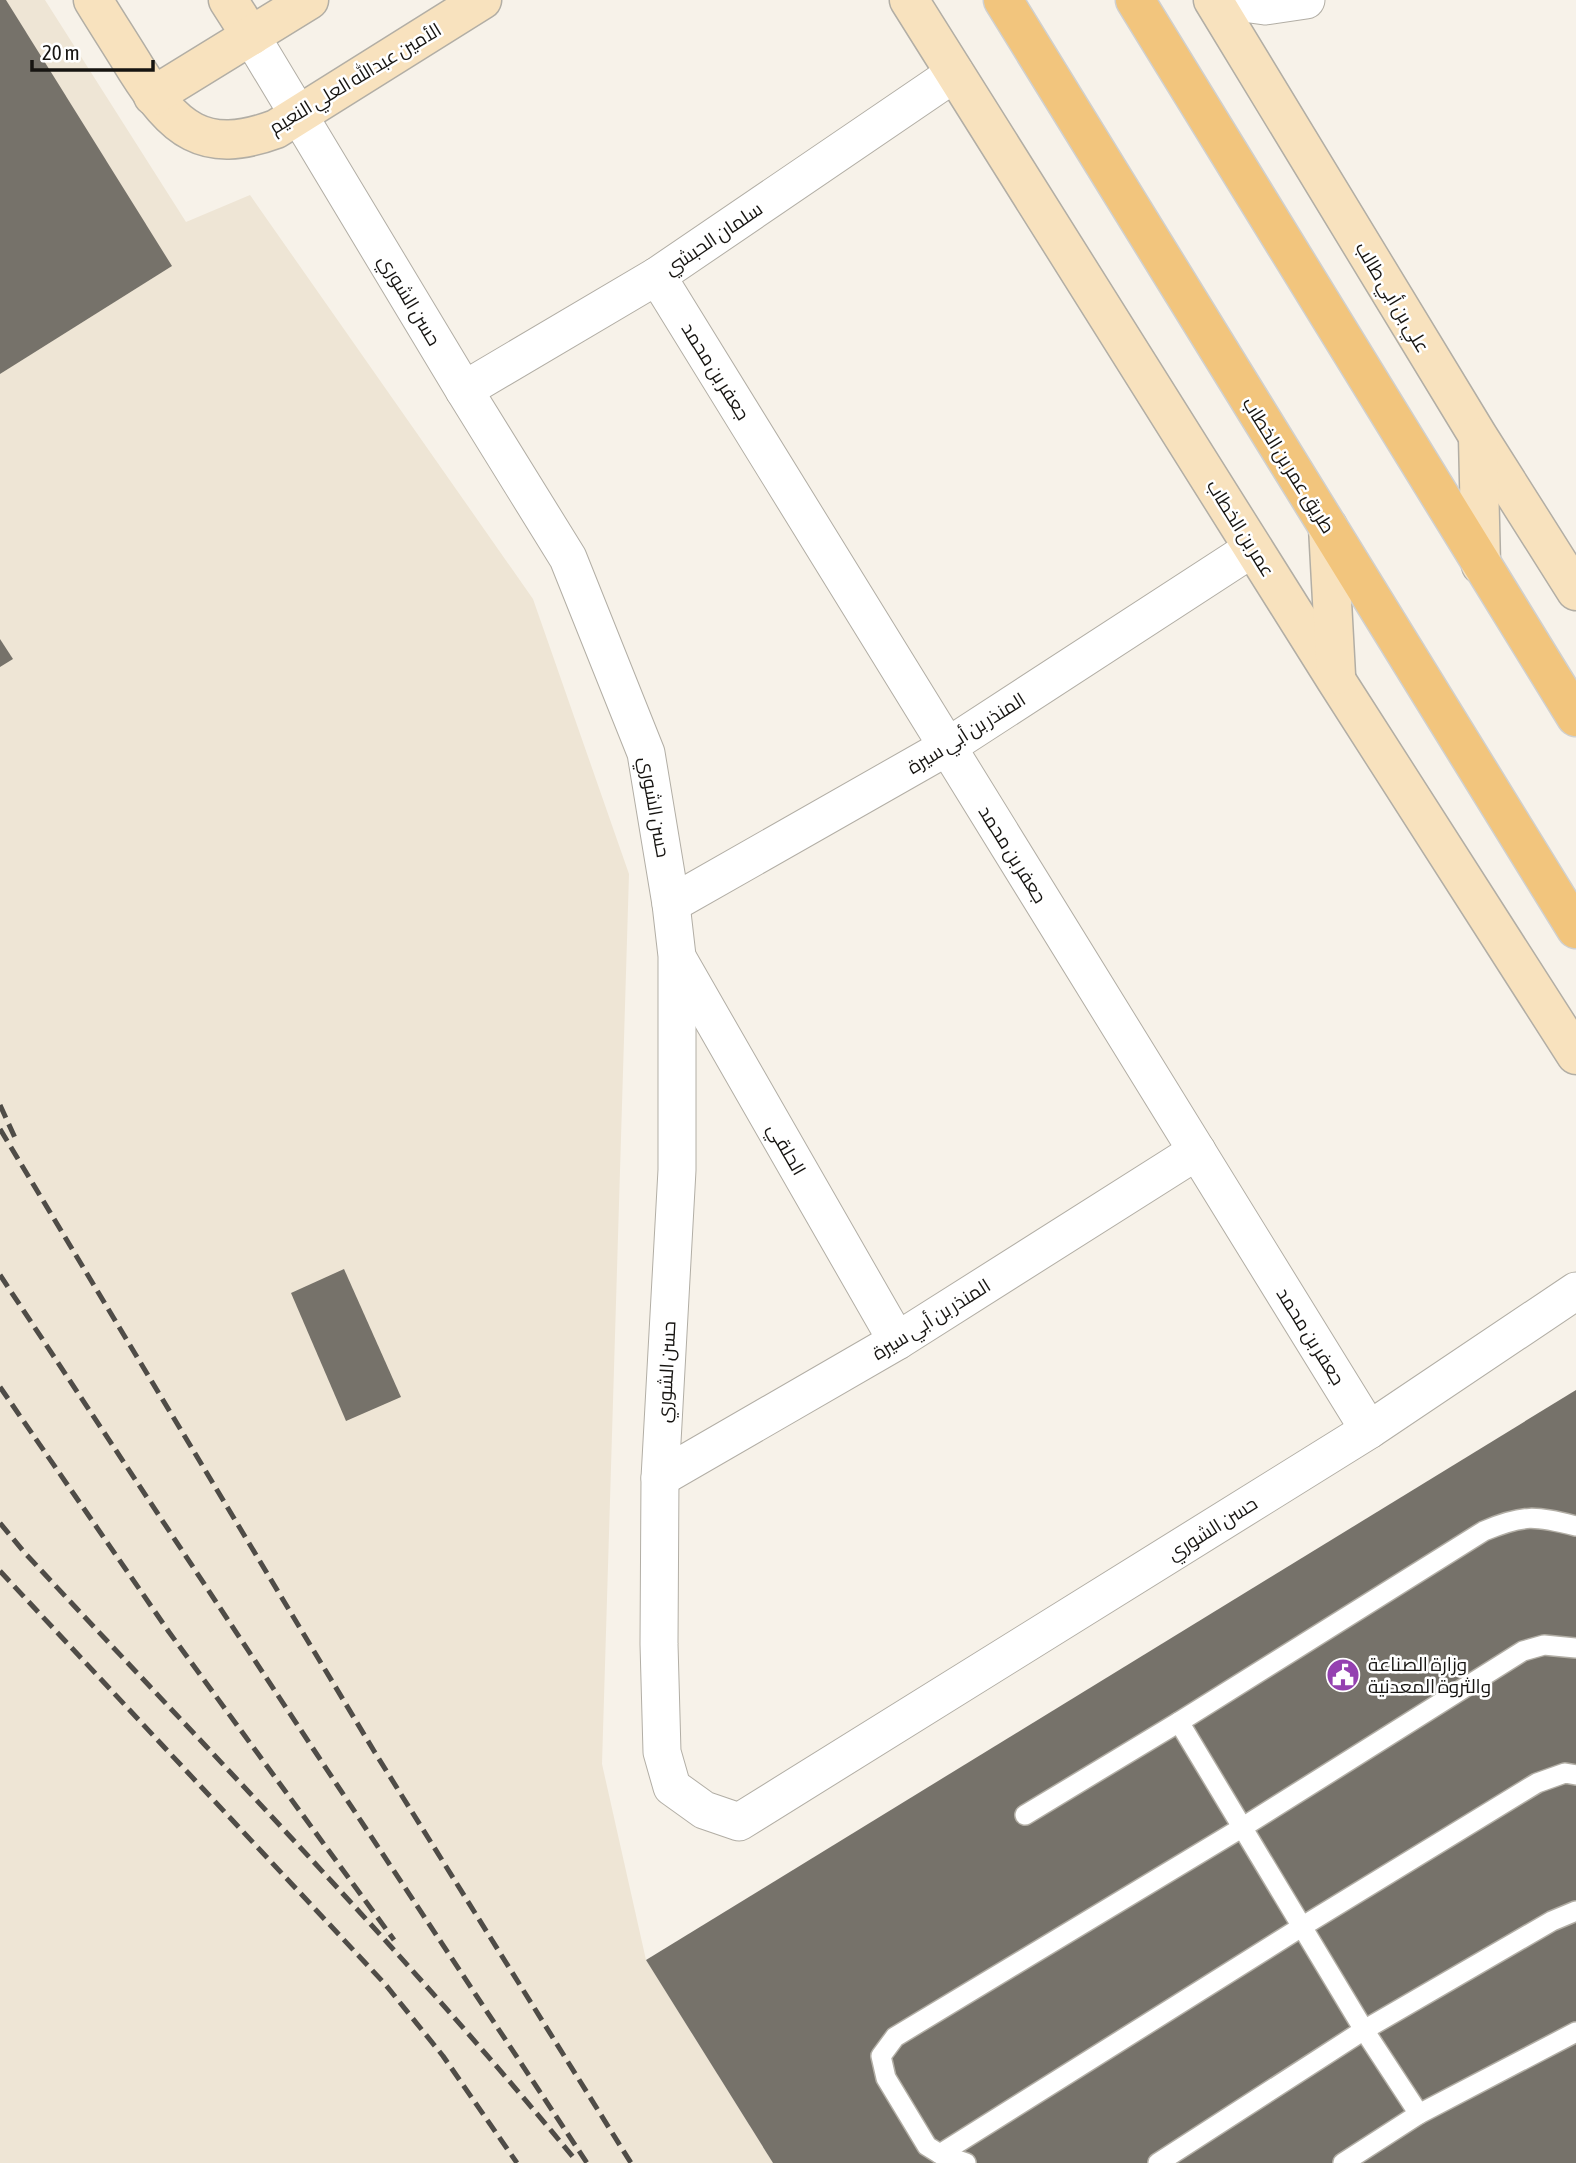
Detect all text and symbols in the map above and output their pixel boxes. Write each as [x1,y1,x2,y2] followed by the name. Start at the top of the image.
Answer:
[264,17,447,142] street label: الأمين عبدالله العلي النعيم
[32,28,152,72] scale bar
[42,40,80,64] text: 20 m
[660,197,769,282] street label: سلمان الحبشي
[1348,238,1435,358] street label: علي بن أبي طالب
[371,251,446,351] street label: حسن الشوري
[676,318,755,424] street label: جعفر بن محمد
[1238,393,1340,537] street label: طريق عمر بن الخطاب
[1202,475,1280,581] street label: عمر بن الخطاب
[903,688,1031,782] street label: المنذر بن أبي سيرة
[631,755,675,860] street label: حسن الشوري
[973,801,1052,907] street label: جعفر بن محمد
[760,1119,811,1181] street label: الحلقي
[868,1274,996,1368] street label: المنذر بن أبي سيرة
[1271,1283,1350,1389] street label: جعفر بن محمد
[652,1320,684,1424] street label: حسن الشوري
[1163,1492,1263,1568] street label: حسن الشوري
[1368,1653,1491,1698] place label: وزارة الصناعة والثروة المعدنية
[1324,1656,1362,1694] public building icon: وزارة الصناعة والثروة المعدنية

